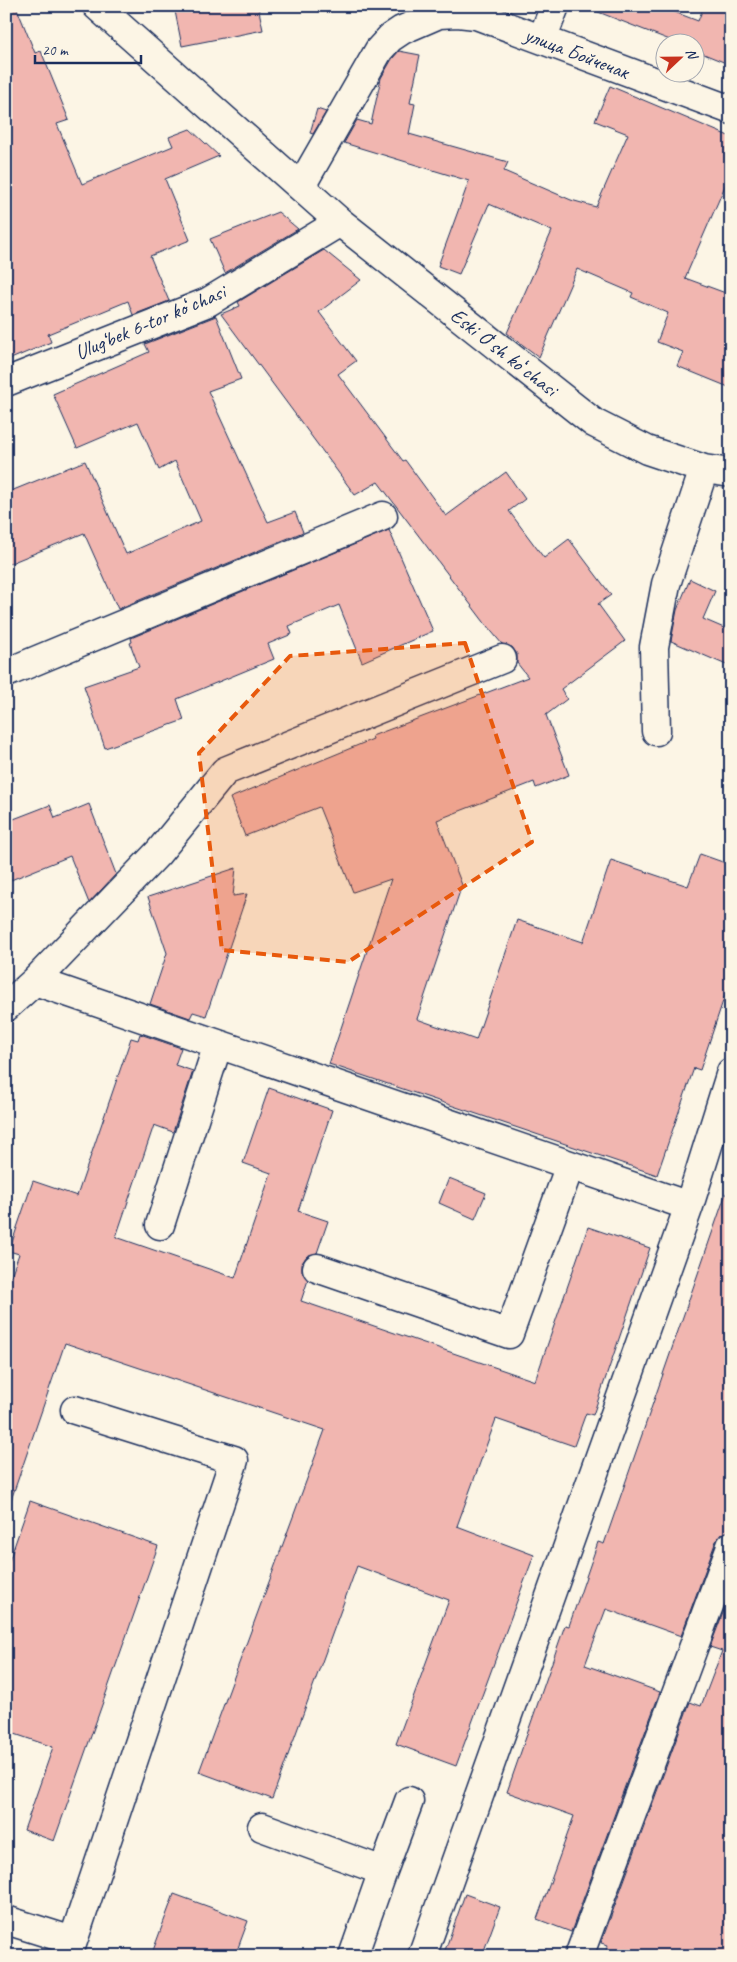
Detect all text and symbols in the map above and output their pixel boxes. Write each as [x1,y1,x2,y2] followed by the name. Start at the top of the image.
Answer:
[519,21,634,85] street label: улица Бойчечак
[35,32,141,64] scale bar
[654,32,704,82] north arrow
[42,41,69,60] text: 20 m
[682,46,702,63] text: N
[71,277,232,365] street label: Ulug‘bek 6-tor koʻchasi
[445,302,565,404] street label: Eski Oʻsh koʻchasi

